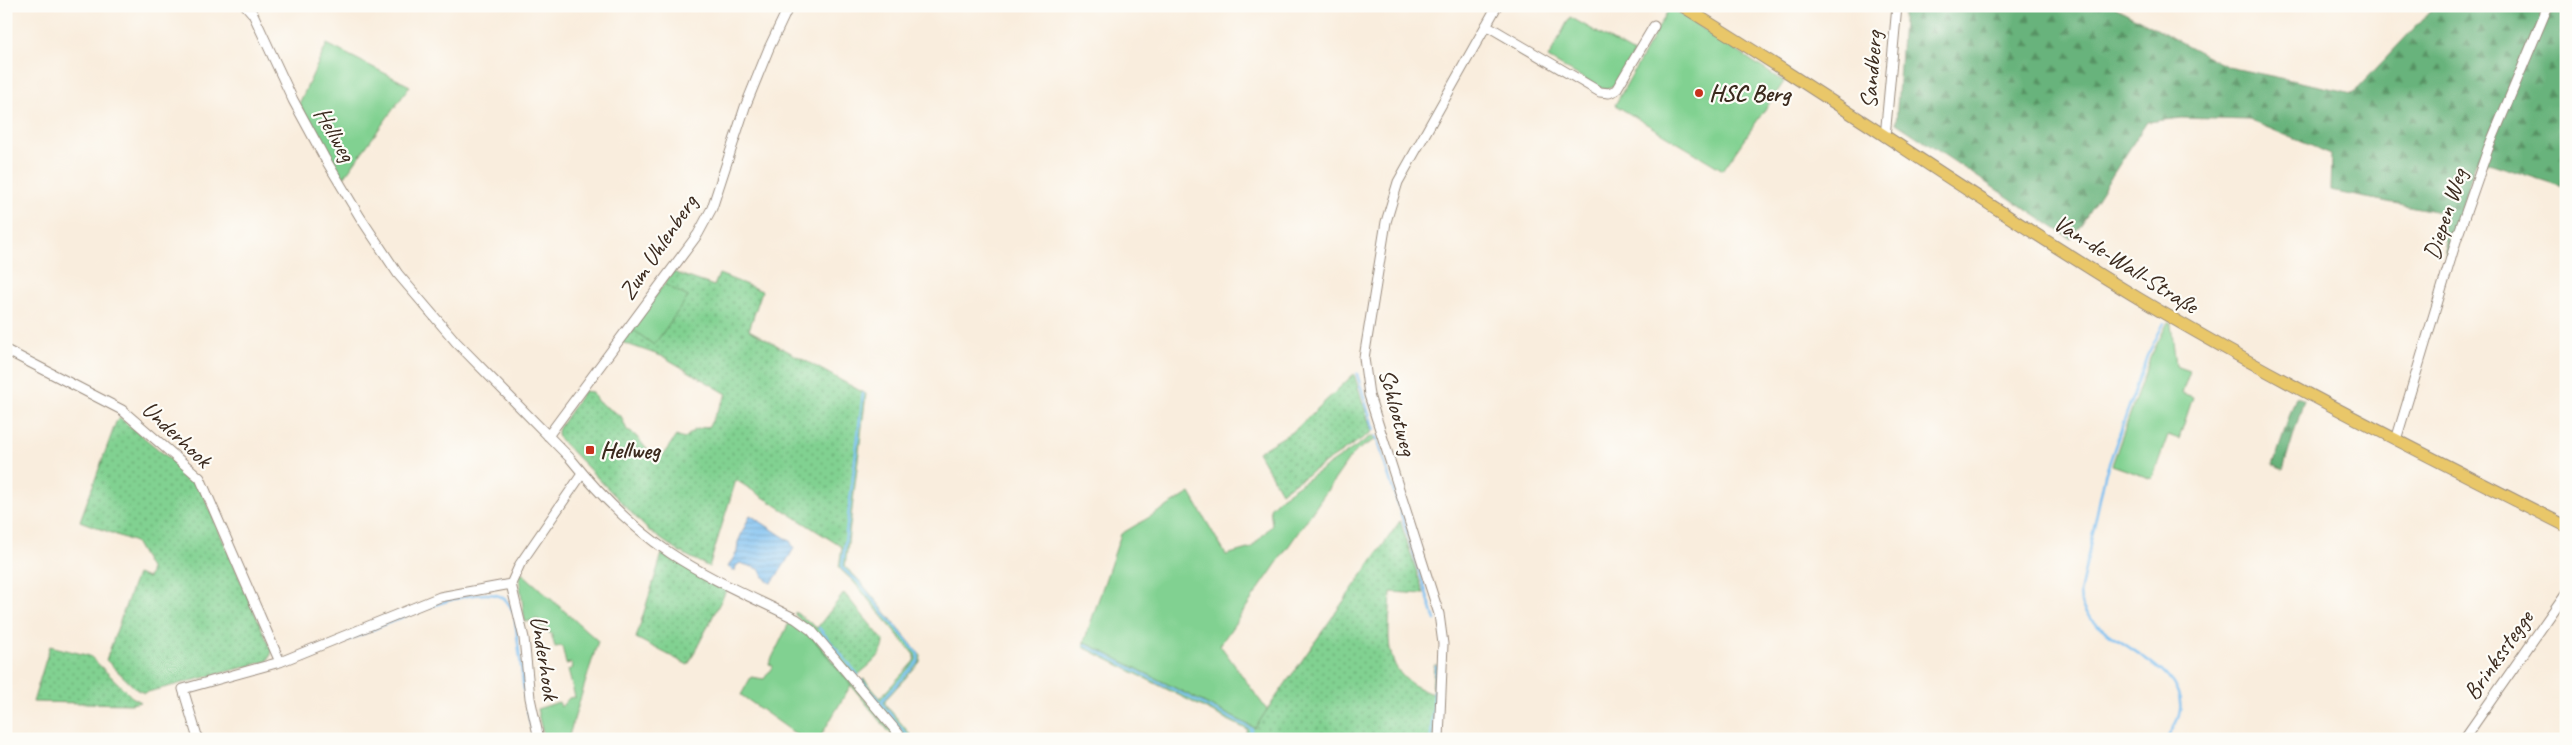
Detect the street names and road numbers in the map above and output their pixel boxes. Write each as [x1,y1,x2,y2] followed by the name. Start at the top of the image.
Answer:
[1853,28,1889,110] street label: Sandberg
[307,101,363,168] street label: Hellweg
[2416,163,2474,263] street label: Diepen Weg
[612,187,705,305] street label: Zum Uhlenberg
[2048,208,2206,322] street label: Van-de-Wall-Straße
[1372,365,1424,460] street label: Schlootweg
[136,394,220,476] street label: Underhook
[2456,603,2541,705] street label: Brinksstegge
[524,614,567,705] street label: Underhook

